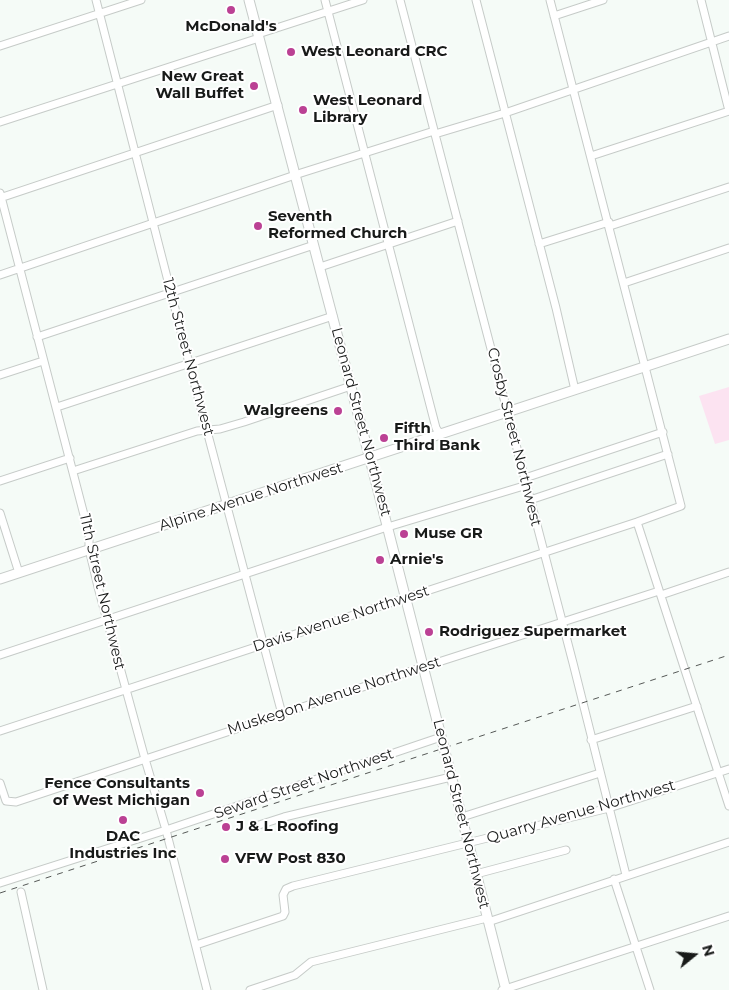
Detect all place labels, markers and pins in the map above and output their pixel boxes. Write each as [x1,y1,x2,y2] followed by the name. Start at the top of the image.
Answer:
[225,4,237,16] marker: McDonald's
[185,18,277,36] place label: McDonald's
[301,43,447,61] place label: West Leonard CRC
[285,46,297,58] marker: West Leonard CRC
[155,68,244,103] place label: New Great Wall Buffet
[248,80,260,92] marker: New Great Wall Buffet
[313,92,422,127] place label: West Leonard Library
[297,104,309,116] marker: West Leonard Library
[268,208,407,243] place label: Seventh Reformed Church
[252,220,264,232] marker: Seventh Reformed Church
[244,402,328,420] place label: Walgreens
[332,405,344,417] marker: Walgreens
[394,420,480,455] place label: Fifth Third Bank
[378,432,390,444] marker: Fifth Third Bank
[414,525,483,543] place label: Muse GR
[398,528,410,540] marker: Muse GR
[390,551,443,569] place label: Arnie's
[374,554,386,566] marker: Arnie's
[439,623,627,641] place label: Rodriguez Supermarket
[423,626,435,638] marker: Rodriguez Supermarket
[44,775,190,810] place label: Fence Consultants of West Michigan
[194,787,206,799] marker: Fence Consultants of West Michigan
[117,814,129,826] marker: DAC Industries Inc
[236,818,339,836] place label: J & L Roofing
[220,821,232,833] marker: J & L Roofing
[69,828,177,863] place label: DAC Industries Inc
[235,850,346,868] place label: VFW Post 830
[219,853,231,865] marker: VFW Post 830

